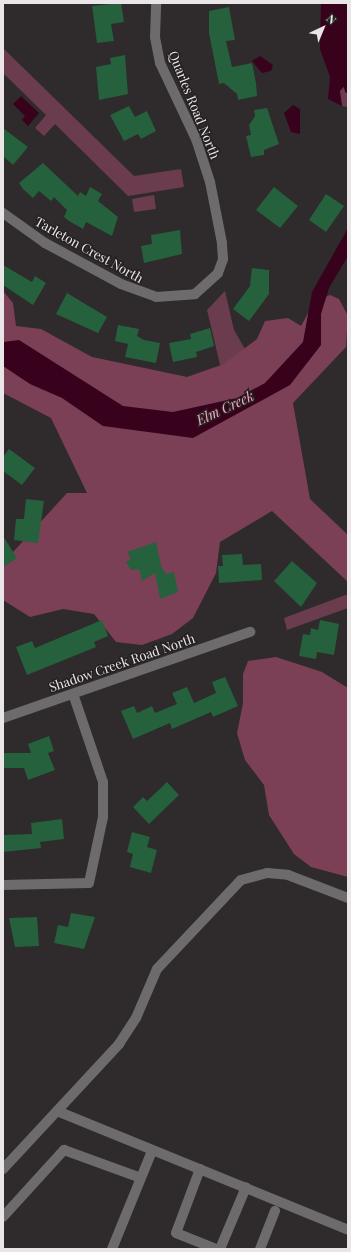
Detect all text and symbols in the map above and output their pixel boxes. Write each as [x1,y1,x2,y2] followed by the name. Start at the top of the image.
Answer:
[303,8,343,48] north arrow
[324,11,340,27] text: N
[165,49,223,161] street label: Quarles Road North
[32,214,146,286] street label: Tarleton Crest North
[194,387,256,429] water label: Elm Creek
[47,631,197,695] street label: Shadow Creek Road North

